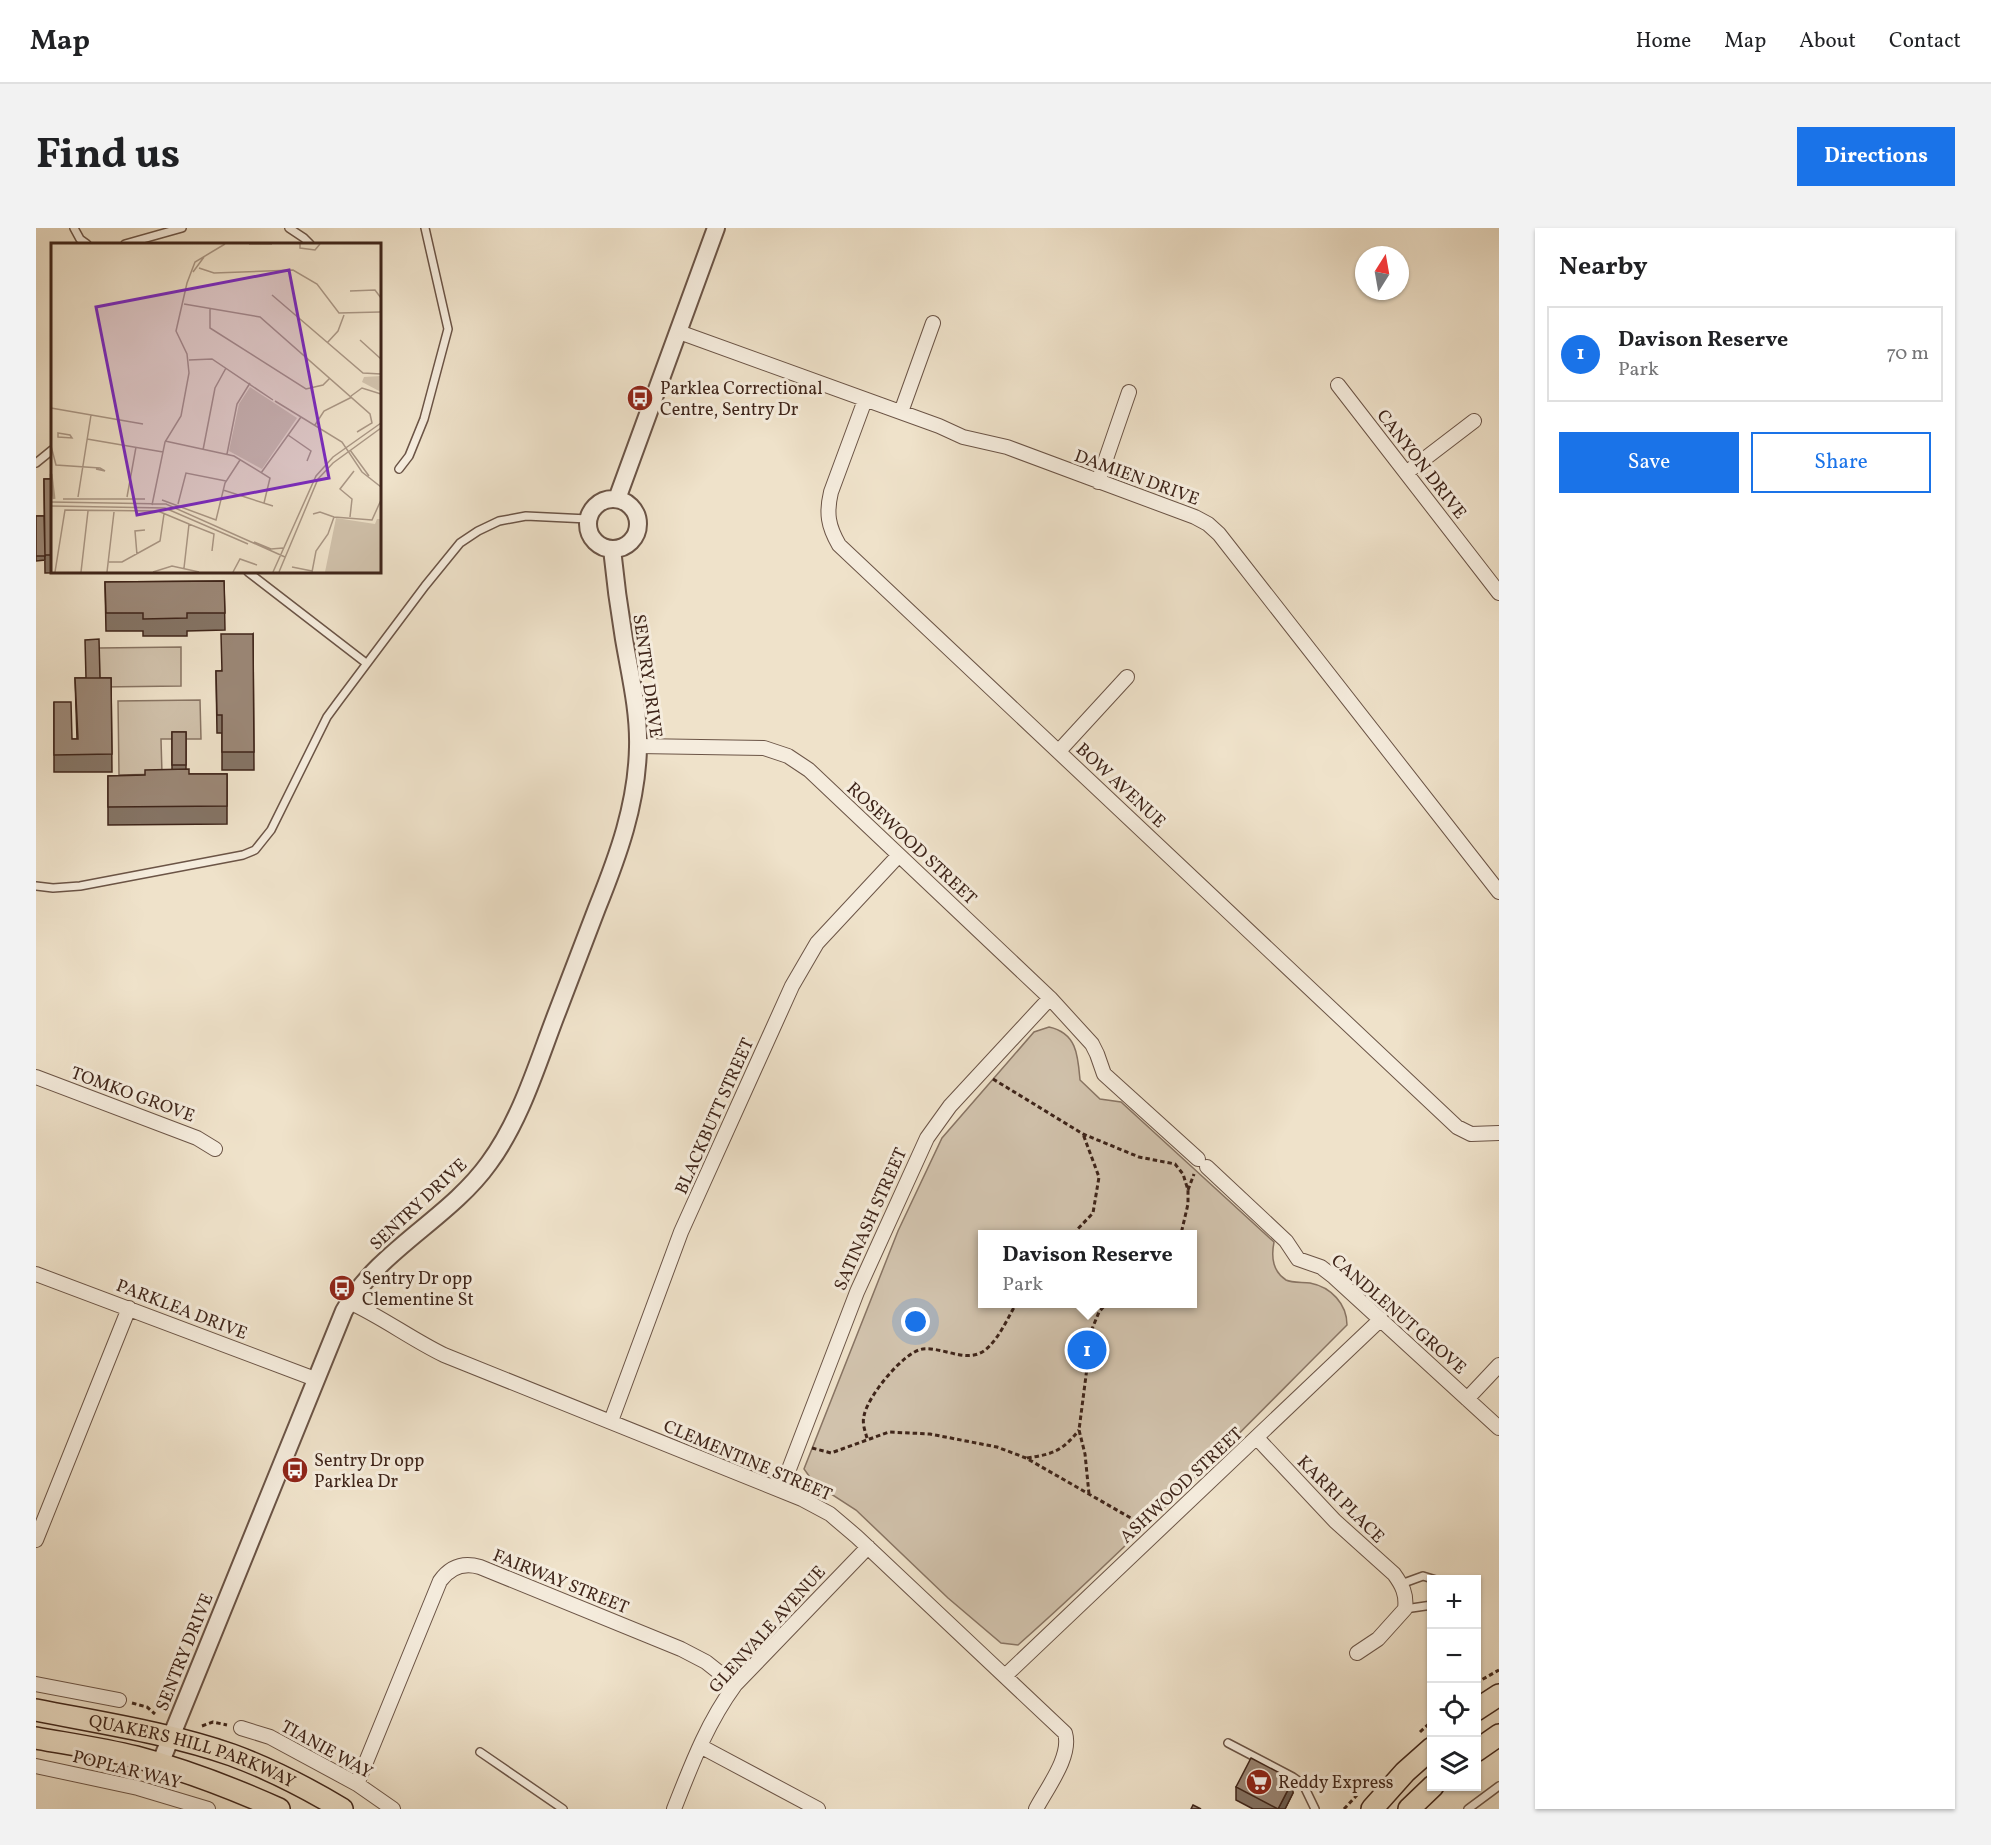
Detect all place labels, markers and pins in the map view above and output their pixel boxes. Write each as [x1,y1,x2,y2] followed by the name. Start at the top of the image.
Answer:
[660,377,823,423] place label: Parklea Correctional Centre, Sentry Dr
[625,383,655,413] bus stop icon: Parklea Correctional Centre, Sentry Dr
[362,1267,474,1313] place label: Sentry Dr opp Clementine St
[327,1273,357,1303] bus stop icon: Sentry Dr opp Clementine St
[1068,1328,1106,1372] pin: 1
[314,1449,424,1495] place label: Sentry Dr opp Parklea Dr
[280,1455,310,1485] bus stop icon: Sentry Dr opp Parklea Dr
[1244,1767,1274,1797] supermarket icon: Reddy Express
[1278,1771,1394,1796] place label: Reddy Express

